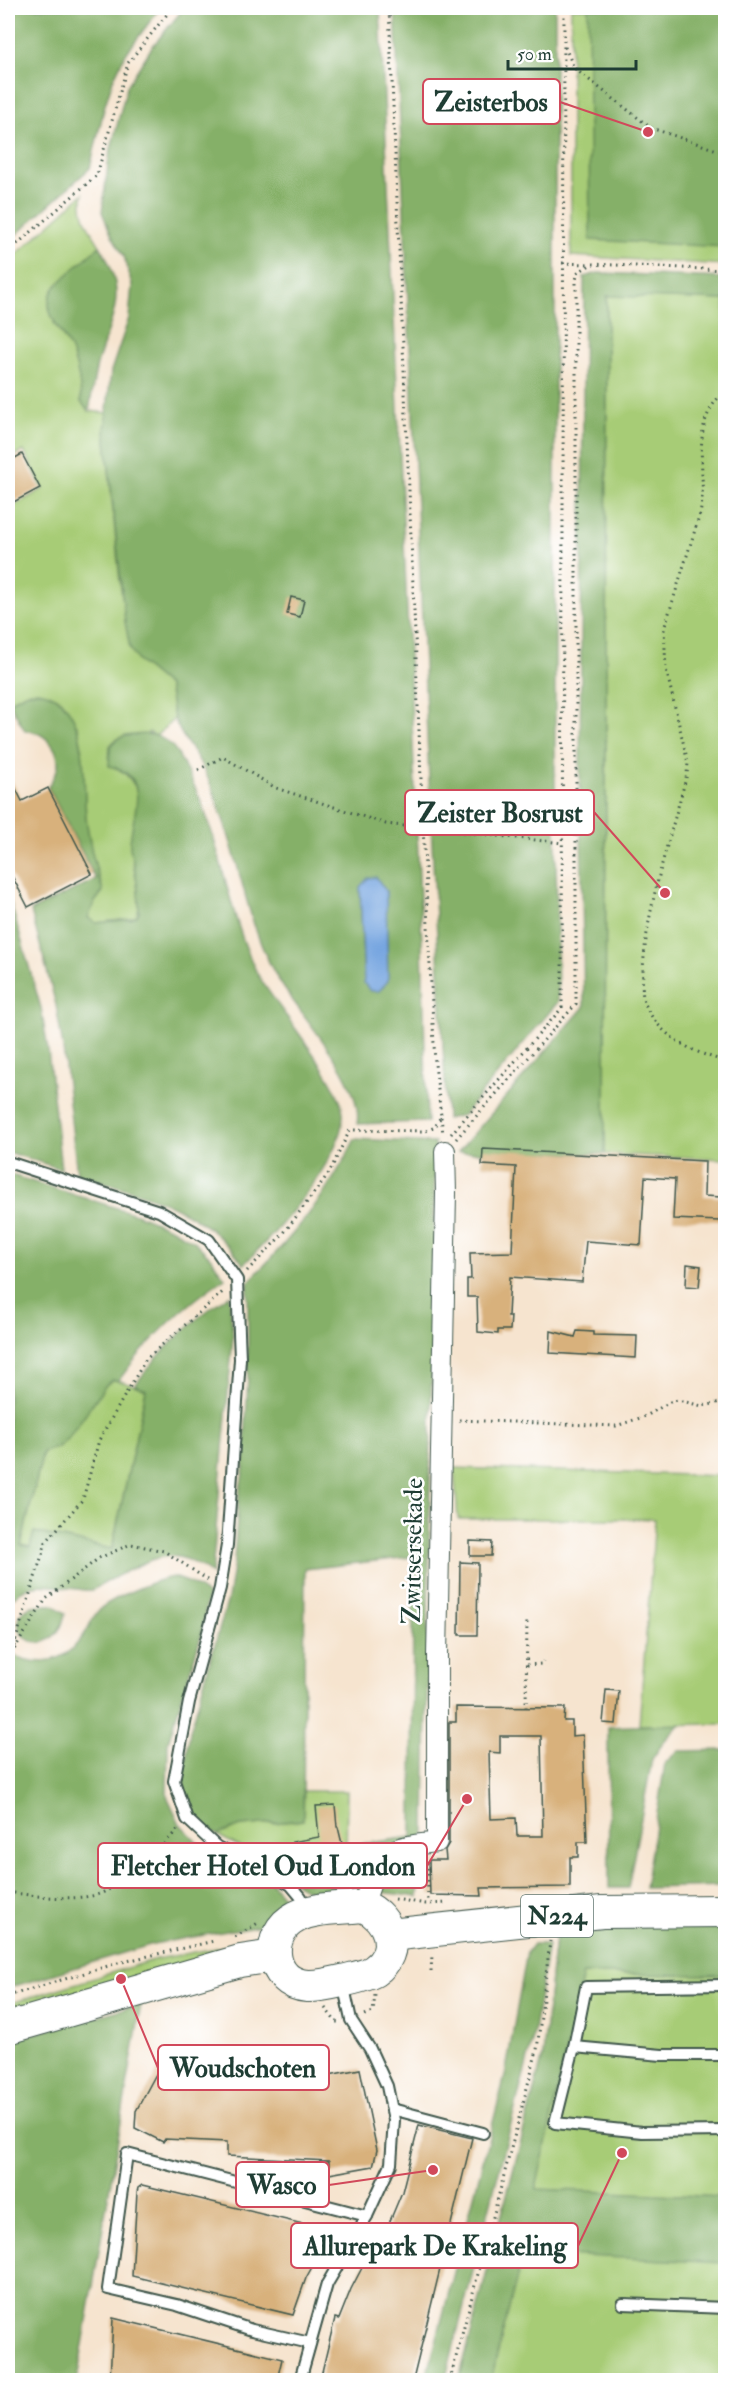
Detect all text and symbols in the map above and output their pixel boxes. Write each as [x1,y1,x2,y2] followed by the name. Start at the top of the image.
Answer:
[508,33,636,71] scale bar
[517,43,552,66] text: 50 m
[423,79,560,124] callout: Zeisterbos
[434,86,548,119] text: Zeisterbos
[405,790,594,835] callout: Zeister Bosrust
[417,797,583,830] text: Zeister Bosrust
[396,1478,430,1624] street label: Zwitsersekade
[98,1843,427,1888] callout: Fletcher Hotel Oud London
[111,1850,416,1883] text: Fletcher Hotel Oud London
[521,1895,593,1937] road number: N224
[158,2045,329,2090] callout: Woudschoten
[169,2052,316,2085] text: Woudschoten
[236,2162,329,2207] callout: Wasco
[246,2169,317,2202] text: Wasco
[291,2223,578,2268] callout: Allurepark De Krakeling
[302,2230,568,2264] text: Allurepark De Krakeling

